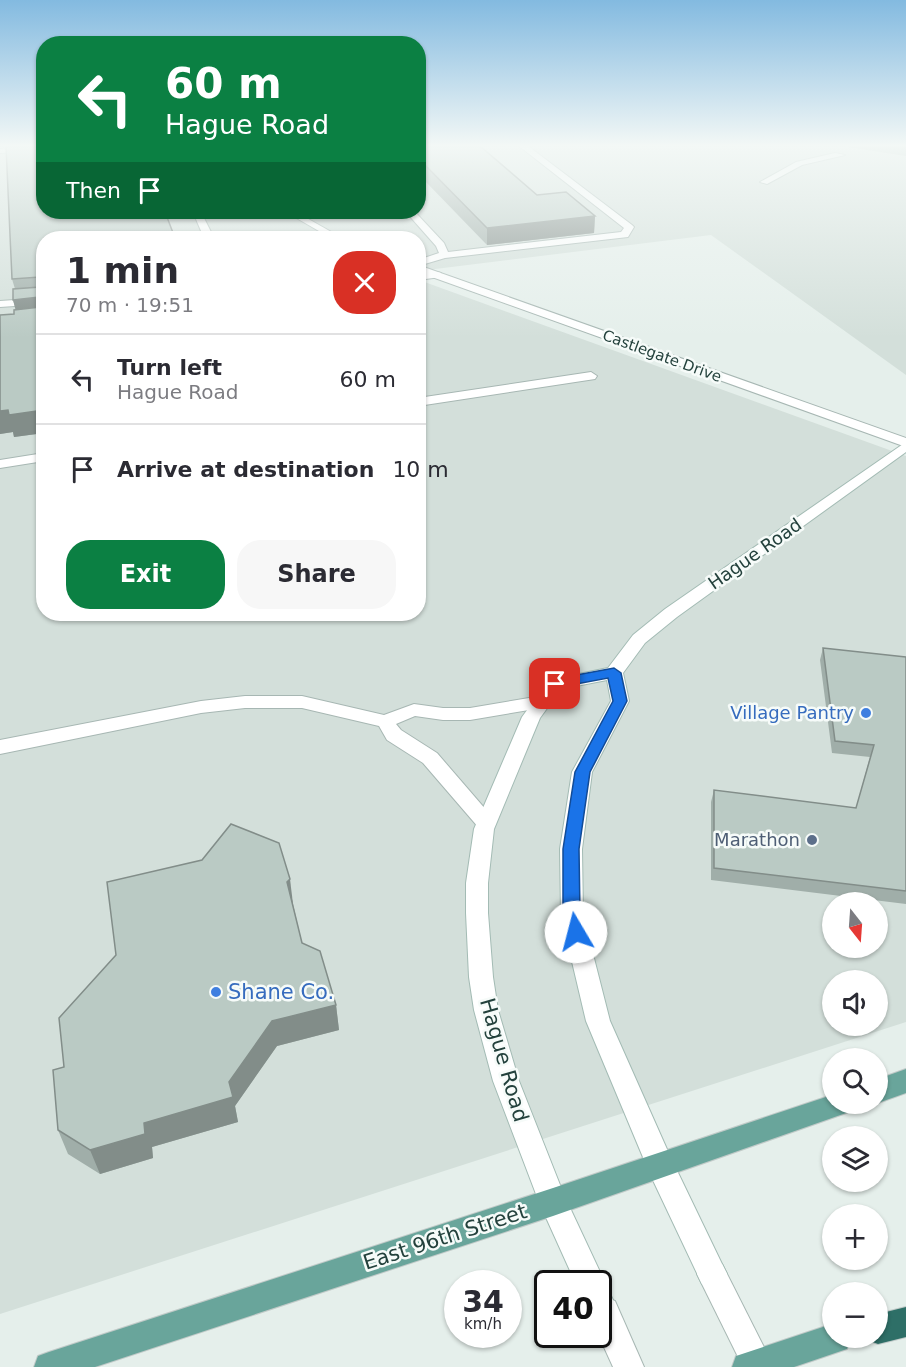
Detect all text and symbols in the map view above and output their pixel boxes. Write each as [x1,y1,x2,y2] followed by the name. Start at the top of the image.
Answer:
[165,59,282,108] text: 60 m
[66,60,144,138] icon: left
[165,109,329,140] text: Hague Road
[133,174,166,207] icon: arrive
[66,178,121,203] text: Then
[66,250,179,291] text: 1 min
[333,251,396,314] button: close
[66,293,194,317] text: 70 m · 19:51
[600,326,724,386] street label: Castlegate Drive
[117,355,222,380] text: Turn left
[66,363,99,396] icon: left
[340,367,396,392] text: 60 m
[117,380,239,404] text: Hague Road
[66,453,99,486] icon: arrive
[117,457,374,482] text: Arrive at destination
[392,457,449,482] text: 10 m
[704,514,806,594] street label: Hague Road
[66,540,225,609] button: Exit
[237,540,396,609] button: Share
[529,658,580,709] pin
[538,667,571,700] icon: arrive
[730,702,854,723] place label: Village Pantry
[859,706,873,720] marker: Village Pantry
[714,829,800,850] place label: Marathon
[805,833,819,847] marker: Marathon
[822,892,888,958] north arrow
[822,892,888,1348] map controls
[544,900,608,964] position arrow
[822,970,888,1036] button: sound
[228,980,334,1004] place label: Shane Co.
[209,985,223,999] marker: Shane Co.
[475,995,533,1125] street label: Hague Road
[822,1048,888,1114] button: search
[822,1126,888,1192] button: layers
[360,1199,530,1275] street label: East 96th Street
[822,1204,888,1270] button: +
[534,1270,612,1348] speed limit sign: 40
[822,1282,888,1348] button: −
[462,1284,504,1319] text: 34
[464,1315,502,1333] text: km/h

